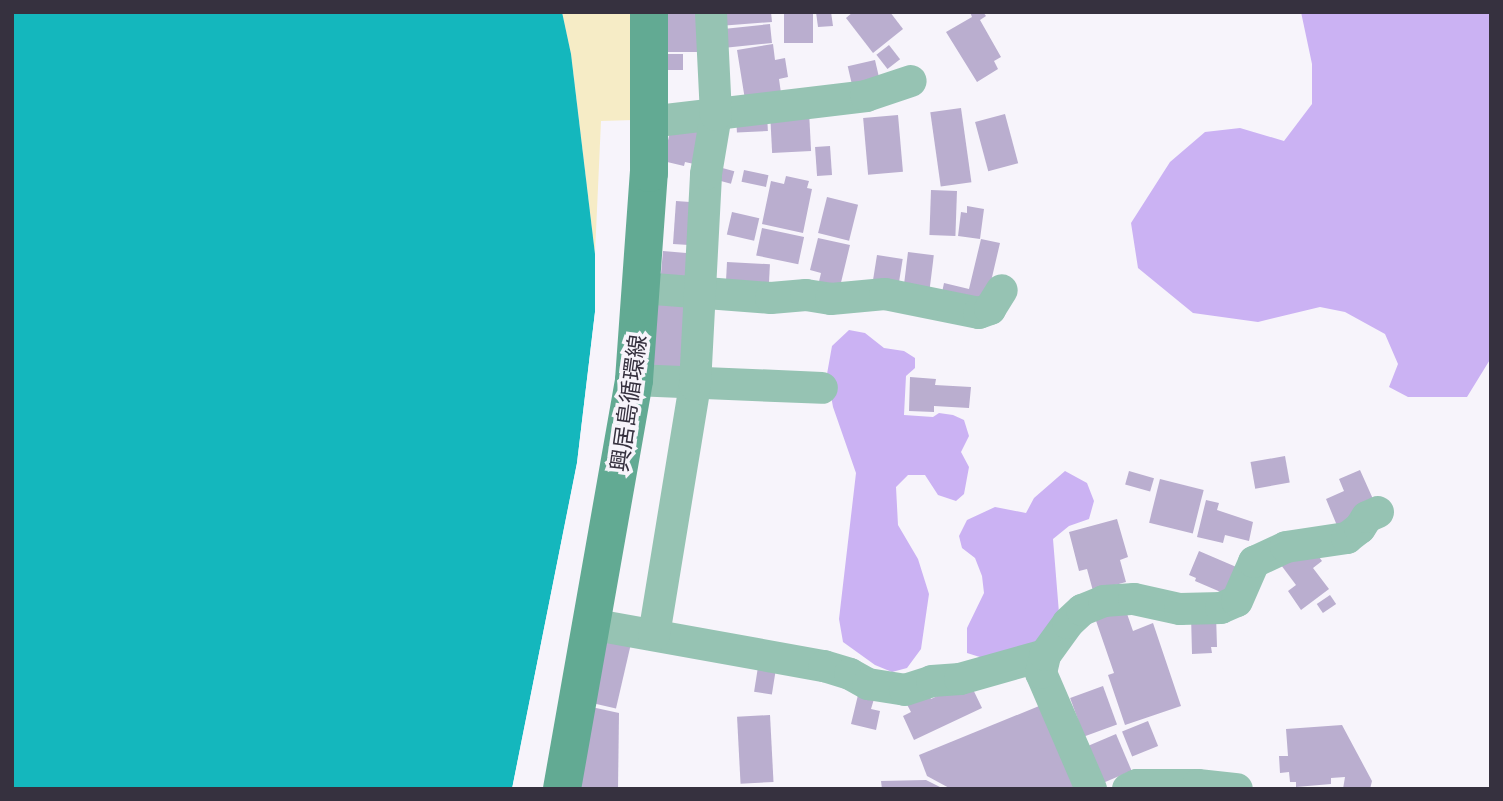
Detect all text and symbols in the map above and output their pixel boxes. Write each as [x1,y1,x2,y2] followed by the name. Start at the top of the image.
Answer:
[604,333,650,473] street label: 興居島循環線

